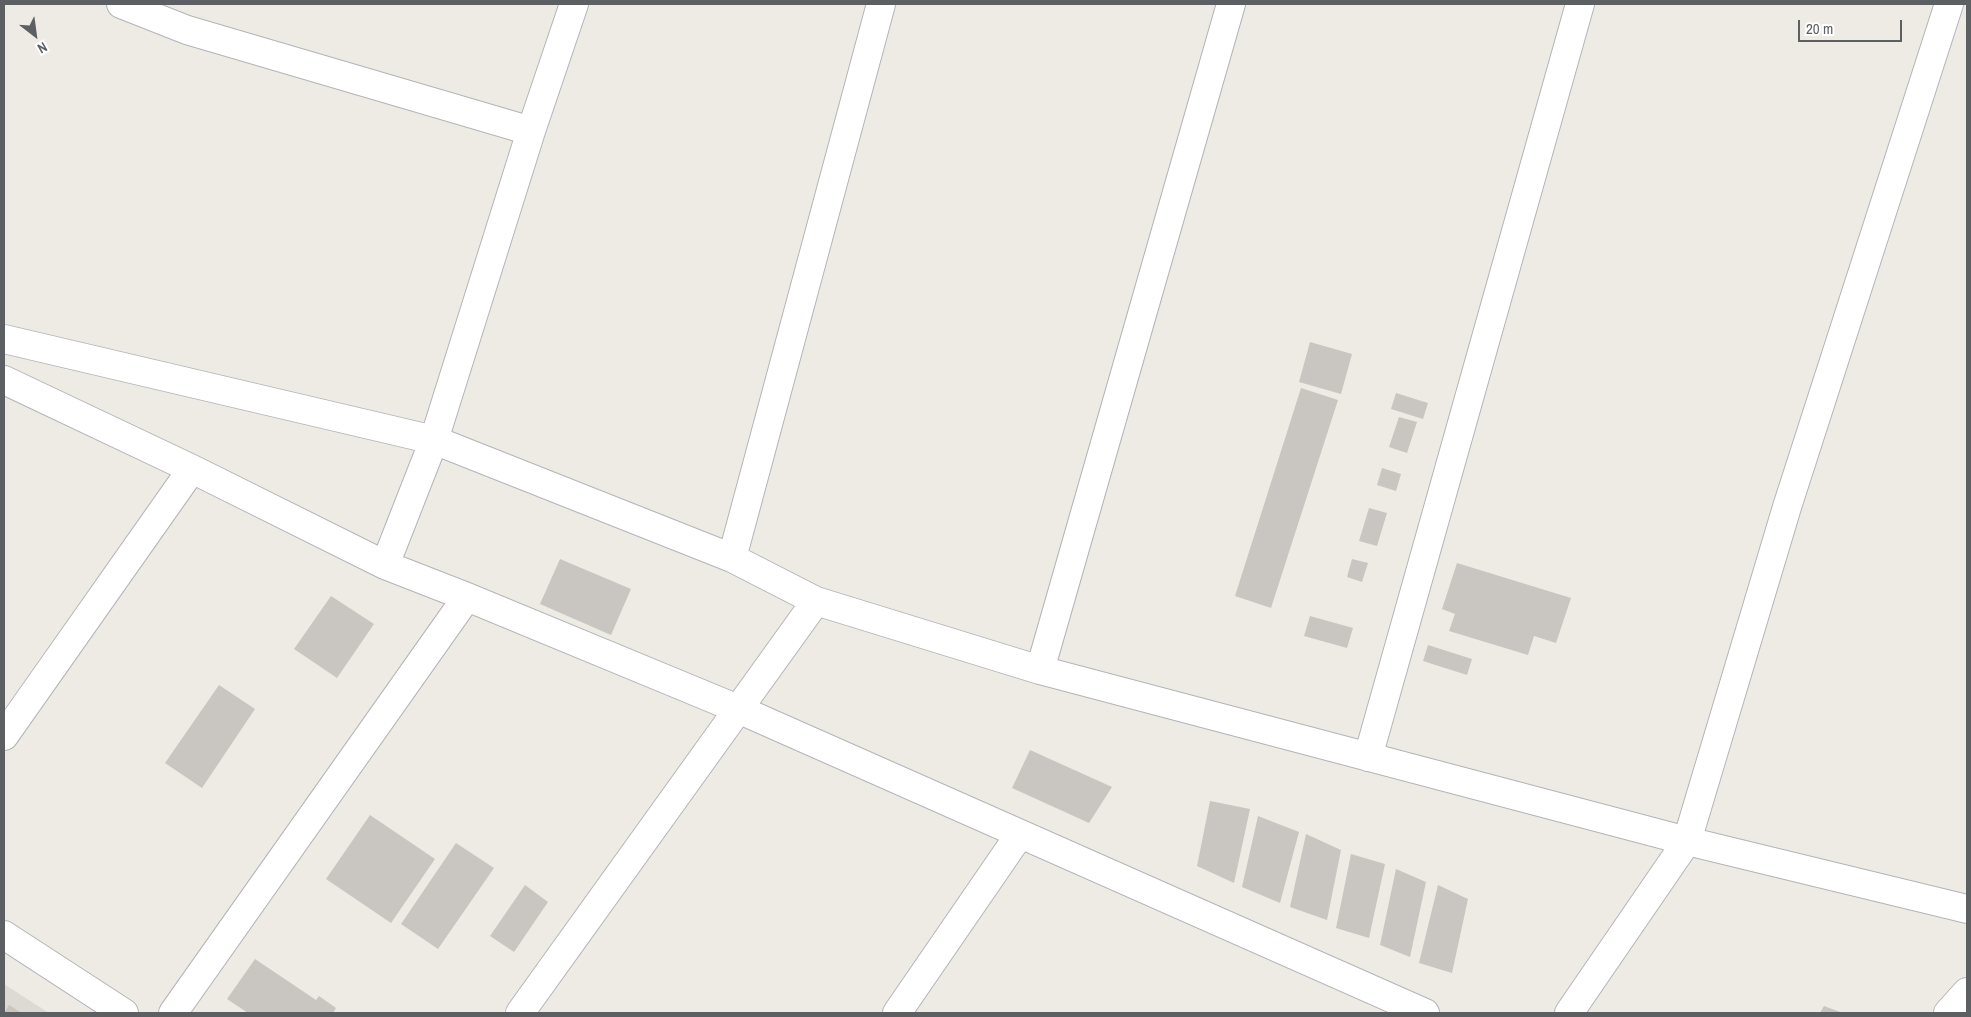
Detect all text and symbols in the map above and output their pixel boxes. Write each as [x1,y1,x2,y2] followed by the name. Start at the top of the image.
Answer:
[10,10,60,60] north arrow
[1801,10,1905,42] scale bar
[1806,18,1833,39] text: 20 m
[34,38,51,58] text: N

